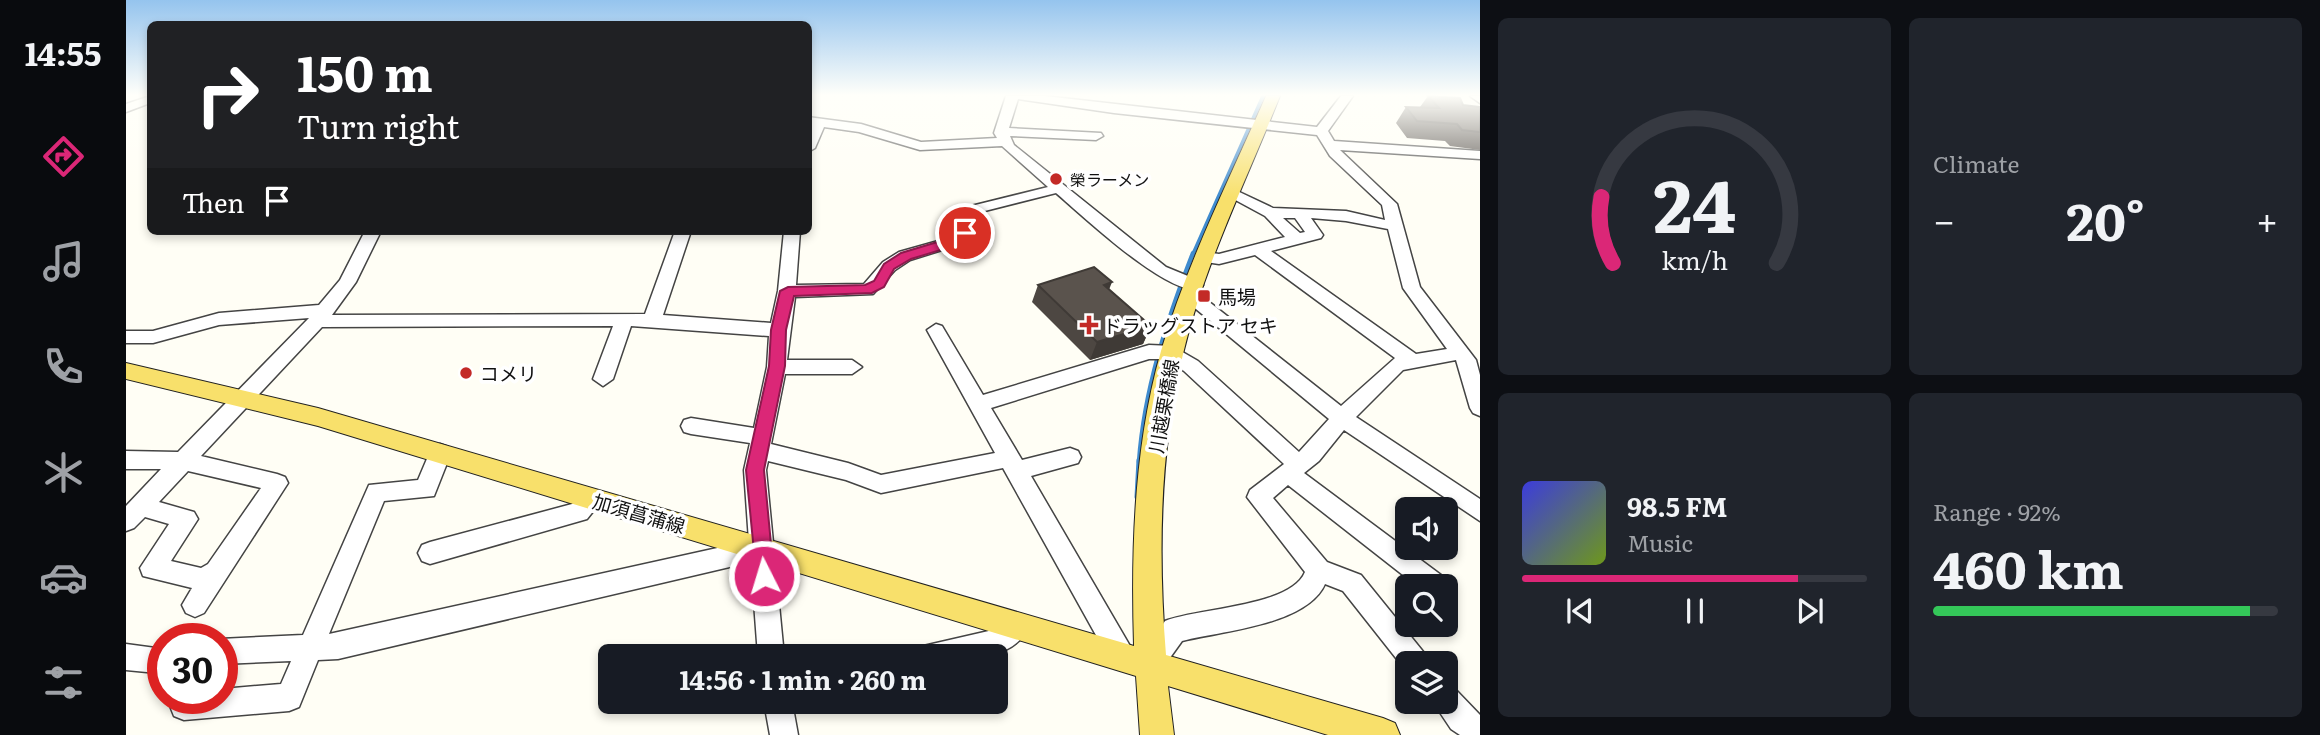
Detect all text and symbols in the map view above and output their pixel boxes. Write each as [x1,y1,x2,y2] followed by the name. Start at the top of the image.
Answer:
[25,28,101,76] text: 14:55
[297,34,433,107] text: 150 m
[182,49,273,140] icon: right
[297,101,459,149] text: Turn right
[39,132,88,181] icon: directions
[1933,146,2019,180] text: Climate
[1653,147,1736,255] text: 24
[1070,167,1149,191] place label: 榮ラーメン
[1048,171,1064,187] marker: 榮ラーメン
[2066,180,2145,257] text: 20°
[182,182,244,221] text: Then
[258,182,296,220] icon: arrive
[1933,190,1955,247] text: −
[2256,190,2278,247] text: +
[935,203,995,263] pin
[946,214,984,252] icon: arrive
[39,237,88,286] icon: music
[1661,240,1728,277] text: km/h
[1218,282,1256,310] place label: 馬場
[1196,288,1212,304] marker: 馬場
[1103,311,1278,339] place label: ドラッグストア セキ
[1081,317,1097,333] marker: ドラッグストア セキ
[39,342,88,391] icon: phone
[1141,357,1185,455] street label: 川越栗橋線
[480,359,537,387] place label: コメリ
[458,365,474,381] marker: コメリ
[39,448,88,497] icon: climate
[589,486,689,540] street label: 加須菖蒲線
[1627,486,1727,525] text: 98.5 FM
[1933,494,2061,528] text: Range · 92%
[1395,497,1458,714] map controls
[1395,497,1458,560] button: sound
[1627,525,1693,559] text: Music
[1933,528,2124,605] text: 460 km
[727,539,801,613] position arrow
[39,553,88,602] icon: car
[1395,574,1458,637] button: search
[1561,592,1599,630] icon: previous
[1676,592,1714,630] icon: pause
[1791,592,1829,630] icon: next
[147,623,238,714] speed limit sign: 30
[1395,651,1458,714] button: layers
[39,658,88,707] icon: filters
[680,659,927,698] text: 14:56 · 1 min · 260 m

